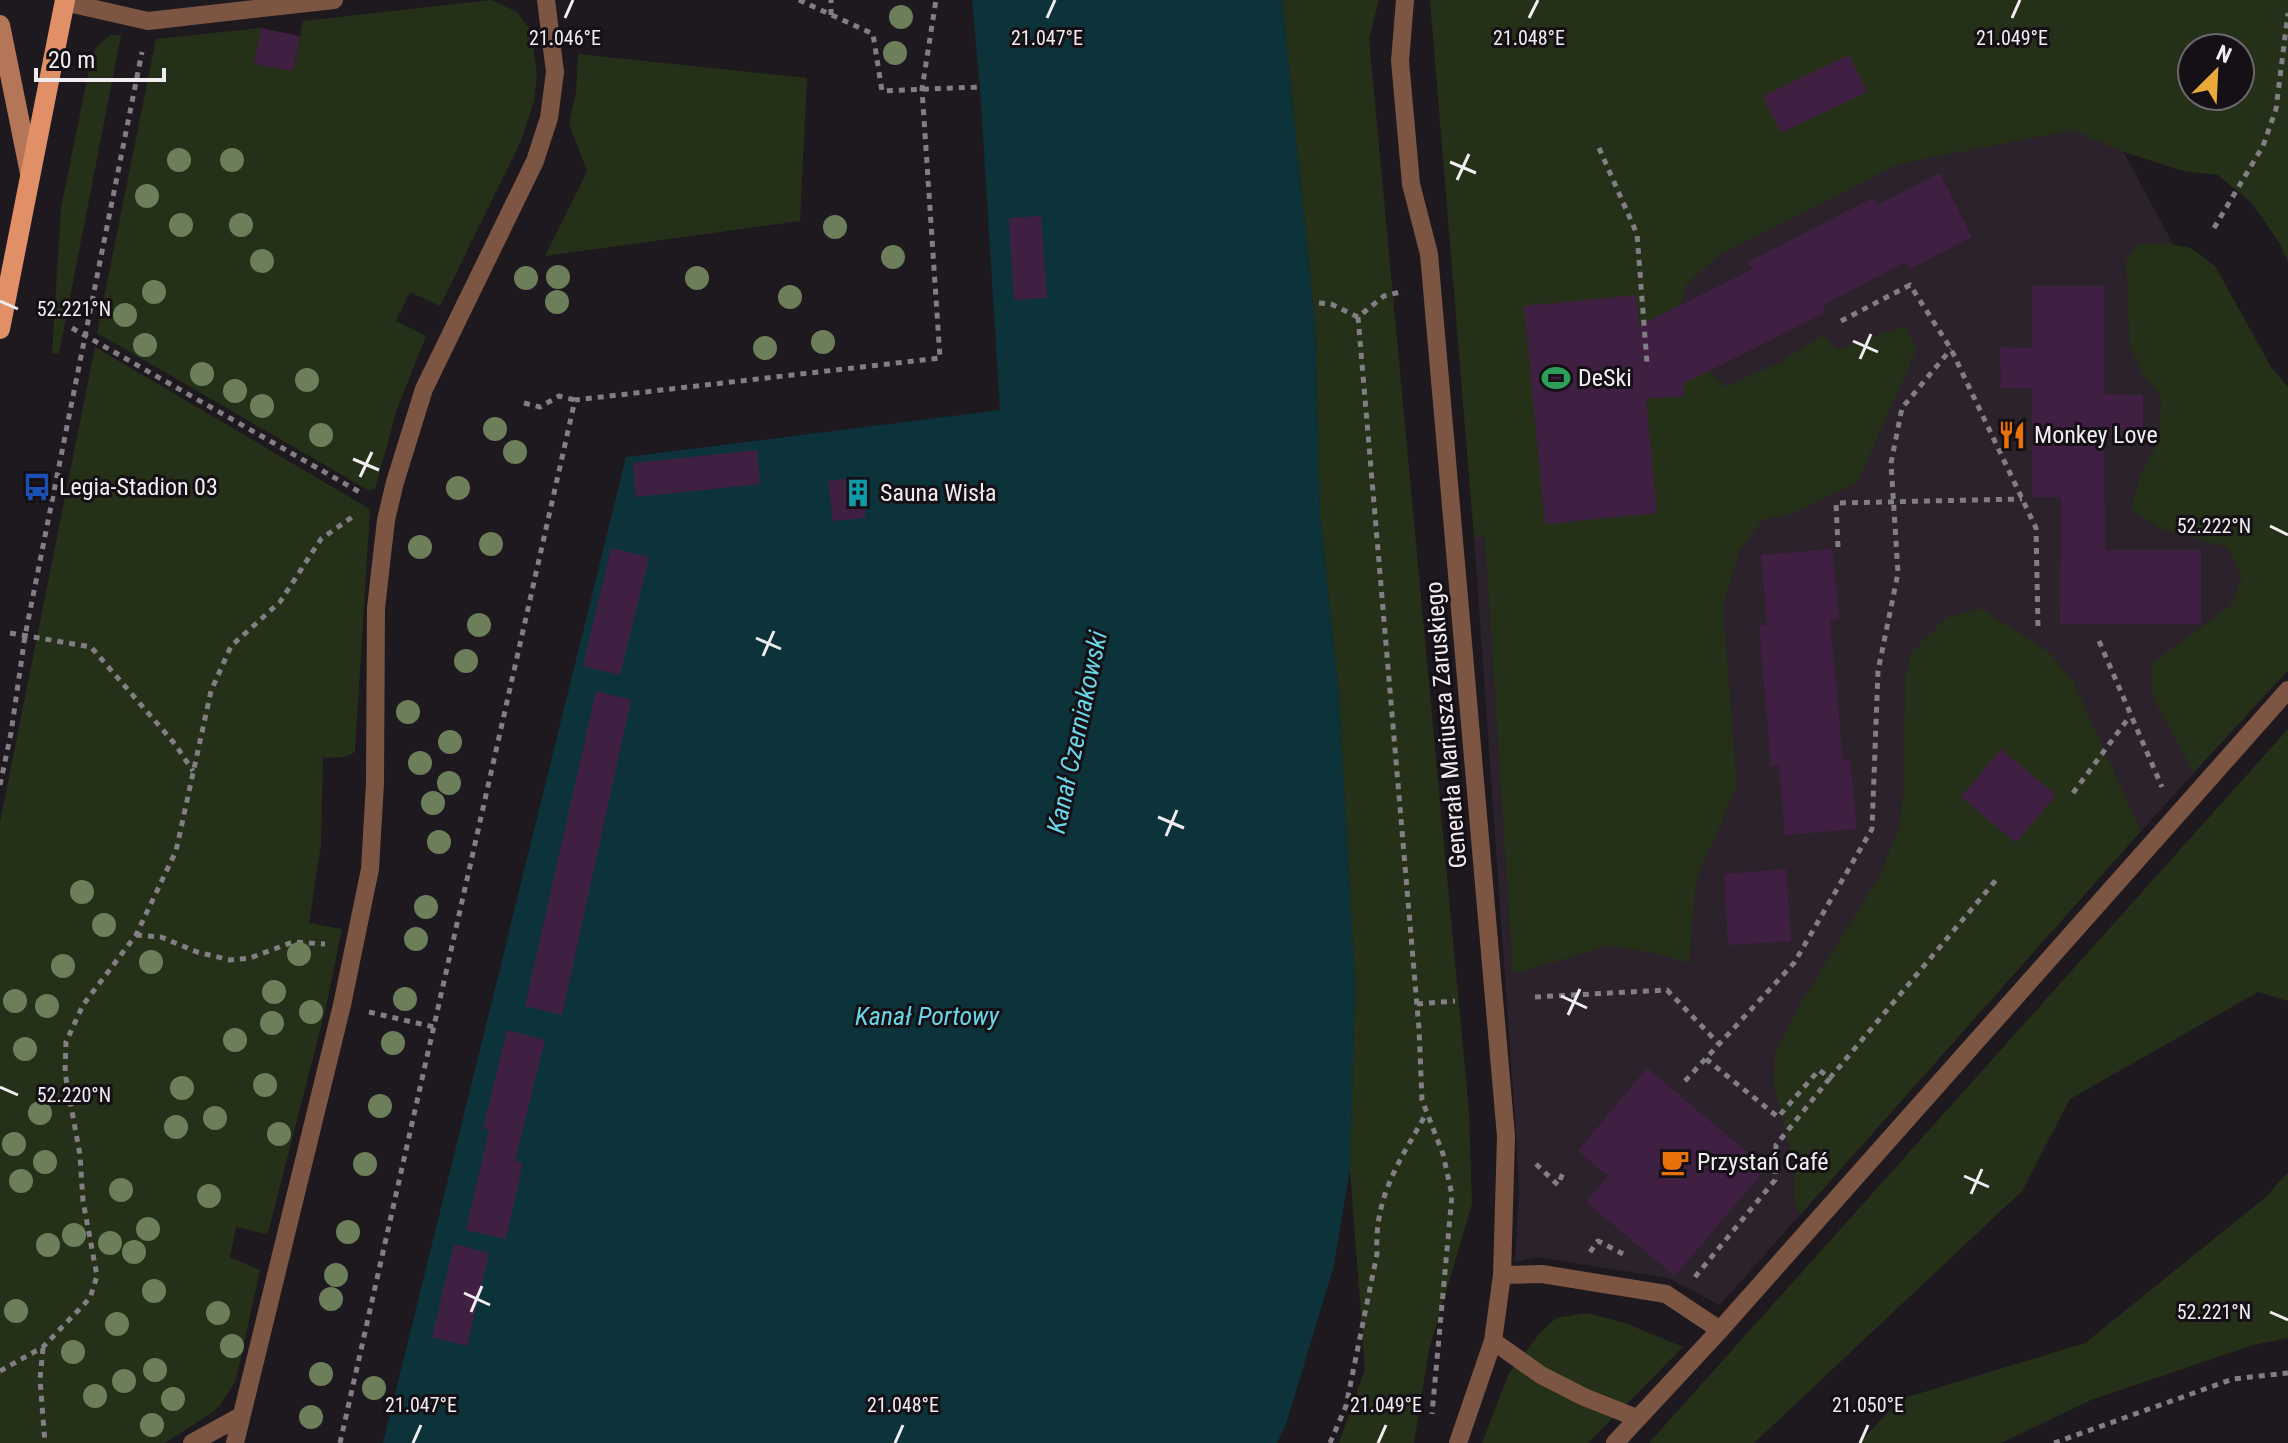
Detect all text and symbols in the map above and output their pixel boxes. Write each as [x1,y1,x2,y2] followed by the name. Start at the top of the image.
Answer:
[529,26,601,50] text: 21.046°E
[1011,26,1083,50] text: 21.047°E
[1493,26,1565,50] text: 21.048°E
[1976,26,2048,50] text: 21.049°E
[36,32,164,82] scale bar
[2176,32,2256,112] north arrow
[2213,40,2235,68] text: N
[48,46,95,74] text: 20 m
[37,297,111,321] text: 52.221°N
[1541,363,1571,393] sports icon: DeSki
[1578,364,1632,392] place label: DeSki
[1997,420,2027,450] restaurant icon: Monkey Love
[2034,421,2158,449] place label: Monkey Love
[22,472,52,502] bus stop icon: Legia-Stadion 03
[59,473,218,501] place label: Legia-Stadion 03
[843,478,873,508] building icon: Sauna Wisła
[880,479,996,507] place label: Sauna Wisła
[2177,514,2251,538] text: 52.222°N
[1420,581,1472,869] street label: Generała Mariusza Zaruskiego
[1041,628,1113,836] water label: Kanał Czerniakowski
[855,1001,1000,1031] water label: Kanał Portowy
[37,1083,111,1107] text: 52.220°N
[1660,1147,1690,1177] cafe icon: Przystań Café
[1697,1148,1828,1176] place label: Przystań Café
[2177,1300,2251,1324] text: 52.221°N
[385,1393,457,1417] text: 21.047°E
[867,1393,939,1417] text: 21.048°E
[1350,1393,1422,1417] text: 21.049°E
[1832,1393,1904,1417] text: 21.050°E

